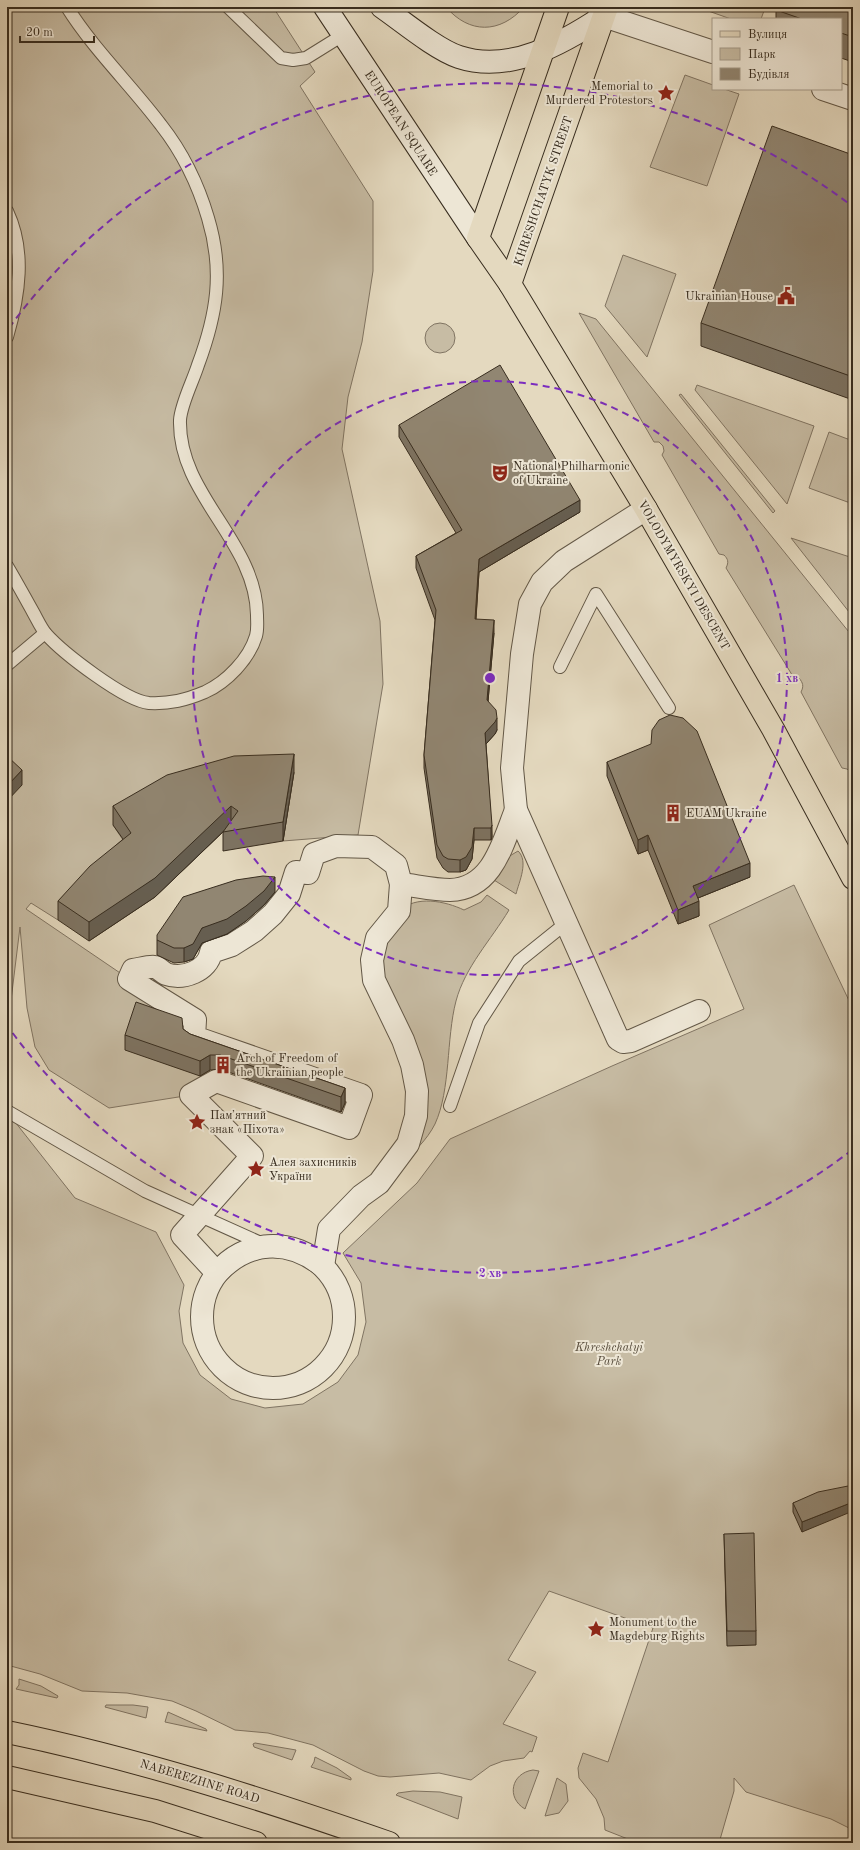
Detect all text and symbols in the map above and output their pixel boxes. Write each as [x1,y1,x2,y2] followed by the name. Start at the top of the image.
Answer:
[20,18,94,44] scale bar
[712,18,842,90] legend
[26,27,53,39] text: 20 m
[748,29,787,41] text: Вулиця
[748,49,776,61] text: Парк
[748,68,790,81] text: Будівля
[362,69,439,178] street label: EUROPEAN SQUARE
[546,81,653,107] place label: Memorial to Murdered Protestors
[656,83,676,103] place icon: Memorial to Murdered Protestors
[513,115,575,268] street label: KHRESHCHATYK STREET
[776,286,796,306] public building icon: Ukrainian House
[685,291,773,303] place label: Ukrainian House
[513,461,630,487] place label: National Philharmonic of Ukraine
[490,463,510,483] theatre icon: National Philharmonic of Ukraine
[635,499,731,652] street label: VOLODYMYRSKYI DESCENT
[483,671,497,685] centre of rings
[776,673,798,685] text: 1 хв
[663,803,683,823] building icon: EUAM Ukraine
[686,808,767,820] place label: EUAM Ukraine
[236,1053,344,1079] place label: Arch of Freedom of the Ukrainian people
[213,1055,233,1075] building icon: Arch of Freedom of the Ukrainian people
[210,1109,285,1136] place label: Памʼятний знак «Піхота»
[187,1112,207,1132] place icon: Памʼятний знак «Піхота»
[269,1156,357,1183] place label: Алея захисників України
[246,1159,266,1179] place icon: Алея захисників України
[479,1268,501,1280] text: 2 хв
[574,1342,643,1368] park label: Khreshchatyi Park
[609,1617,705,1643] place label: Monument to the Magdeburg Rights
[586,1619,606,1639] place icon: Monument to the Magdeburg Rights
[138,1758,261,1806] street label: NABEREZHNE ROAD

